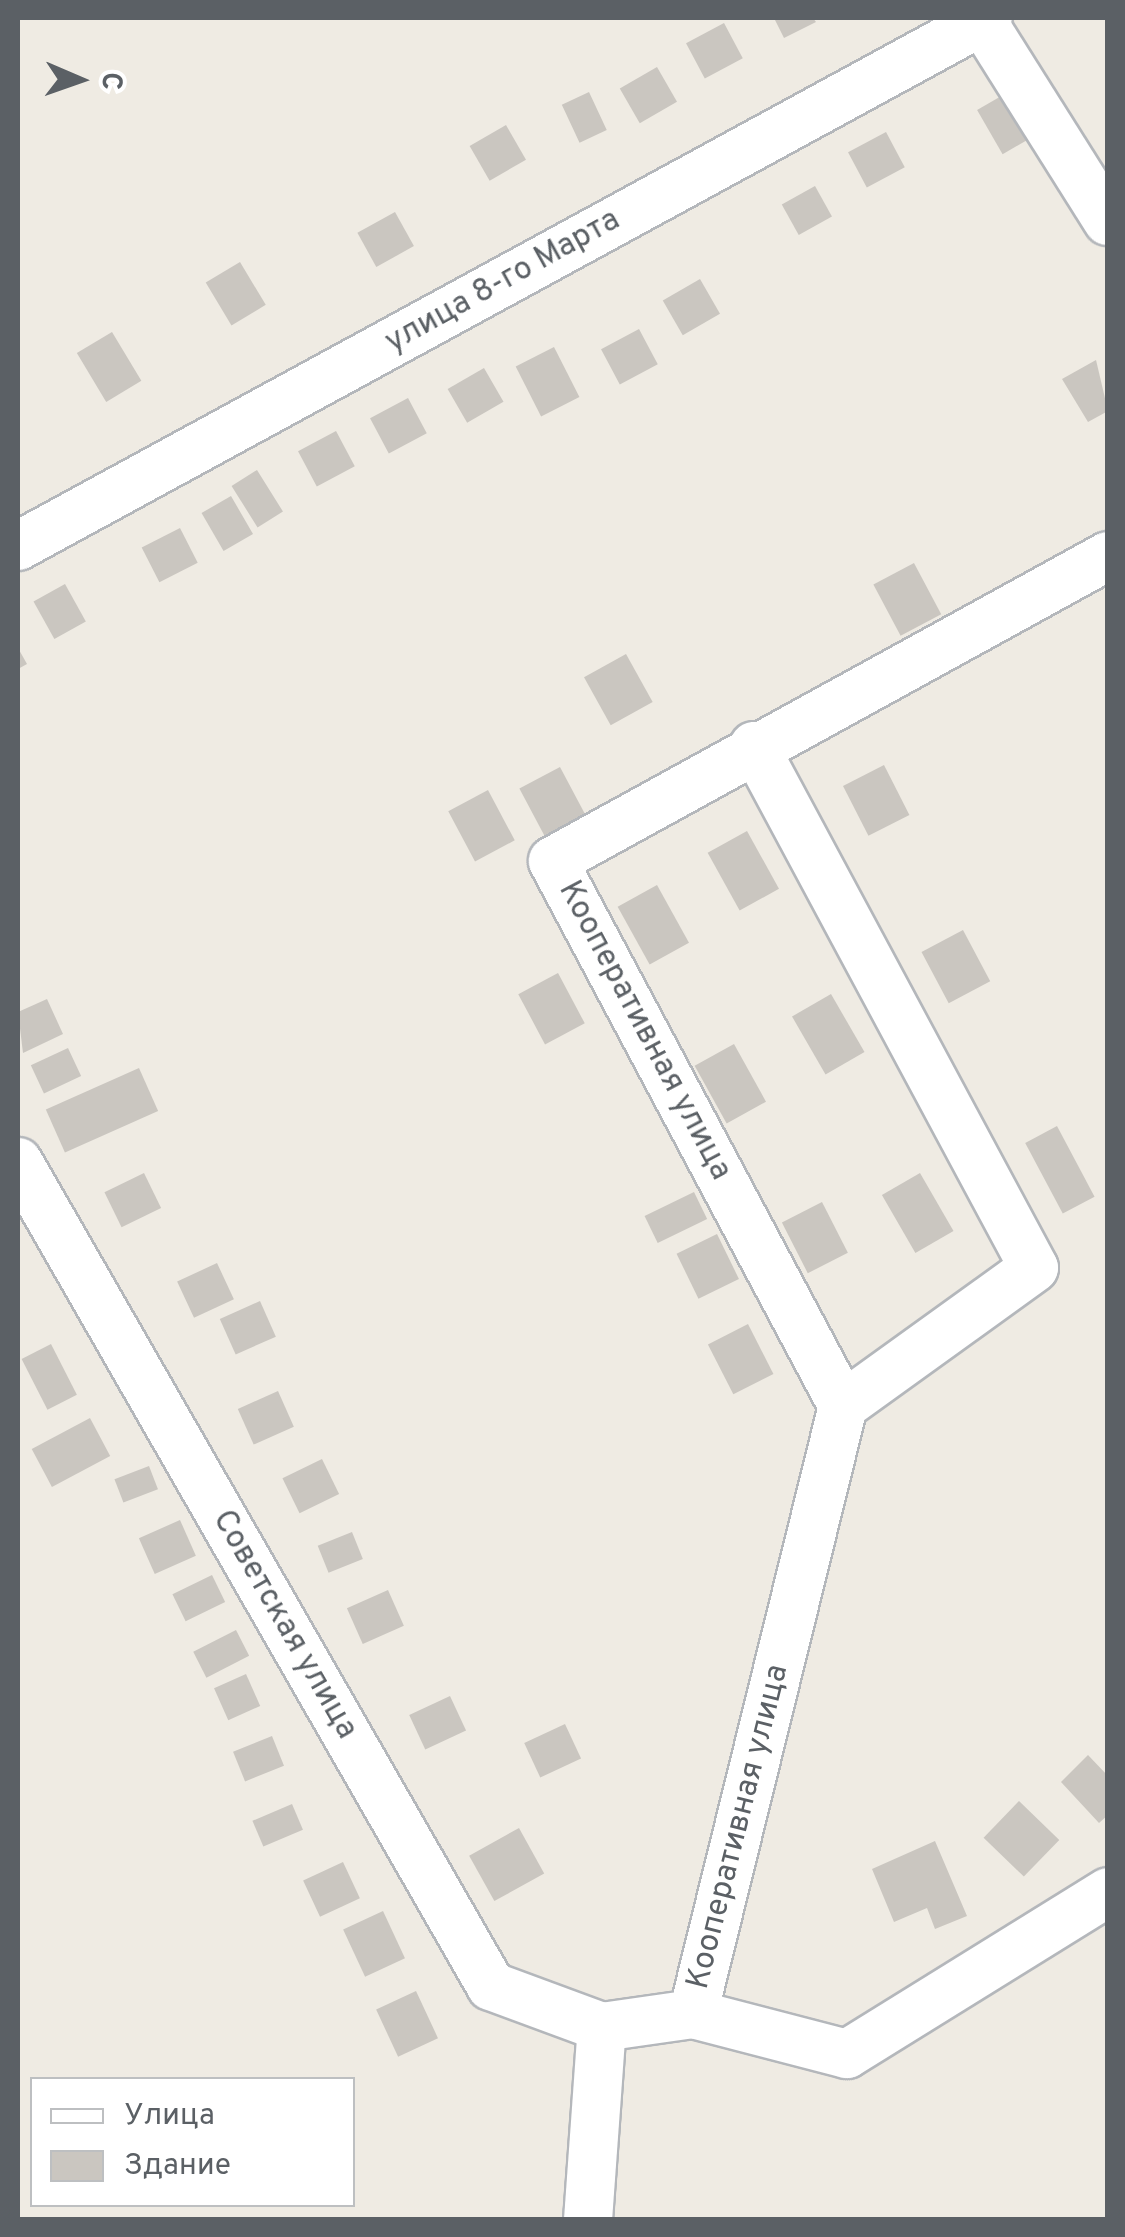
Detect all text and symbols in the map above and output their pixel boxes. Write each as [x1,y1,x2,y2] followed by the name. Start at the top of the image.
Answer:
[30,30,130,130] north arrow
[92,71,128,91] text: С
[379,202,627,362] street label: улица 8-го Марта
[549,875,739,1187] street label: Кооперативная улица
[203,1504,365,1746] street label: Советская улица
[680,1661,798,1993] street label: Кооперативная улица
[30,2077,355,2207] legend
[124,2098,215,2135] text: Улица
[124,2148,231,2185] text: Здание

